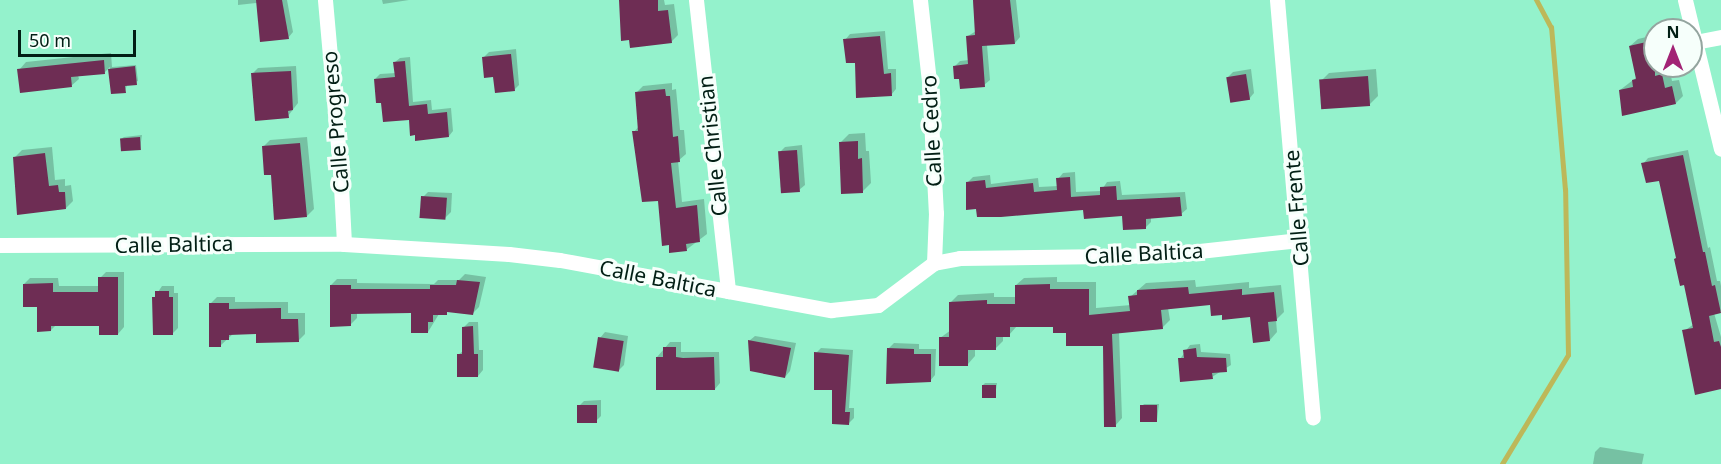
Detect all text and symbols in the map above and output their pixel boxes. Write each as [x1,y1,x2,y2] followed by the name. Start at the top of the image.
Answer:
[21,18,140,56] scale bar
[1643,18,1703,78] north arrow
[1666,21,1680,43] text: N
[29,28,71,52] text: 50 m
[316,50,354,194] street label: Calle Progreso
[692,74,732,218] street label: Calle Christian
[915,74,947,188] street label: Calle Cedro
[1278,149,1314,267] street label: Calle Frente
[114,230,234,258] street label: Calle Baltica
[1084,237,1204,269] street label: Calle Baltica
[597,254,719,302] street label: Calle Baltica

